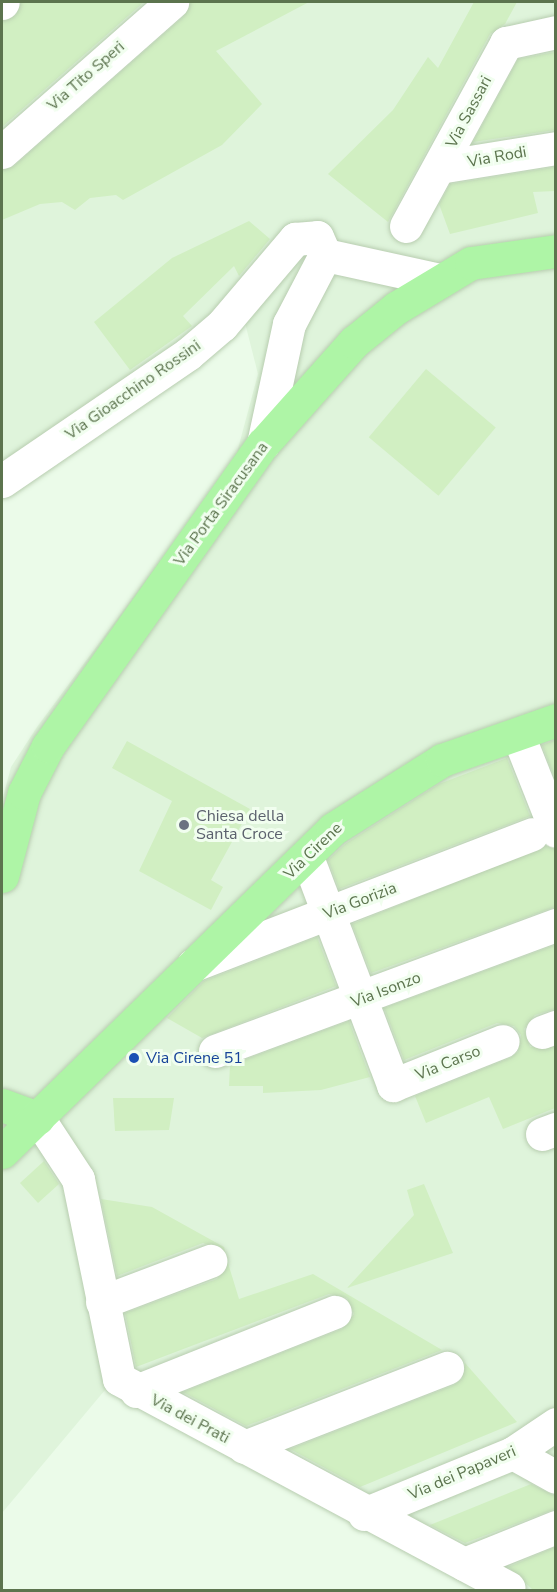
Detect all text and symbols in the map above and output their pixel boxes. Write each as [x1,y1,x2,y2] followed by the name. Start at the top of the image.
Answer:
[43,37,129,115] street label: Via Tito Speri
[442,73,496,151] street label: Via Sassari
[466,142,528,172] street label: Via Rodi
[62,336,204,444] street label: Via Gioacchino Rossini
[170,438,272,570] street label: Via Porta Siracusana
[196,806,284,844] place label: Chiesa della Santa Croce
[177,818,191,832] marker: Chiesa della Santa Croce
[280,819,346,883] street label: Via Cirene
[321,878,399,924] street label: Via Gorizia
[348,968,424,1012] street label: Via Isonzo
[413,1041,483,1085] street label: Via Carso
[146,1048,243,1068] place label: Via Cirene 51
[127,1051,141,1065] marker: Via Cirene 51
[147,1390,233,1448] street label: Via dei Prati
[405,1442,519,1504] street label: Via dei Papaveri

